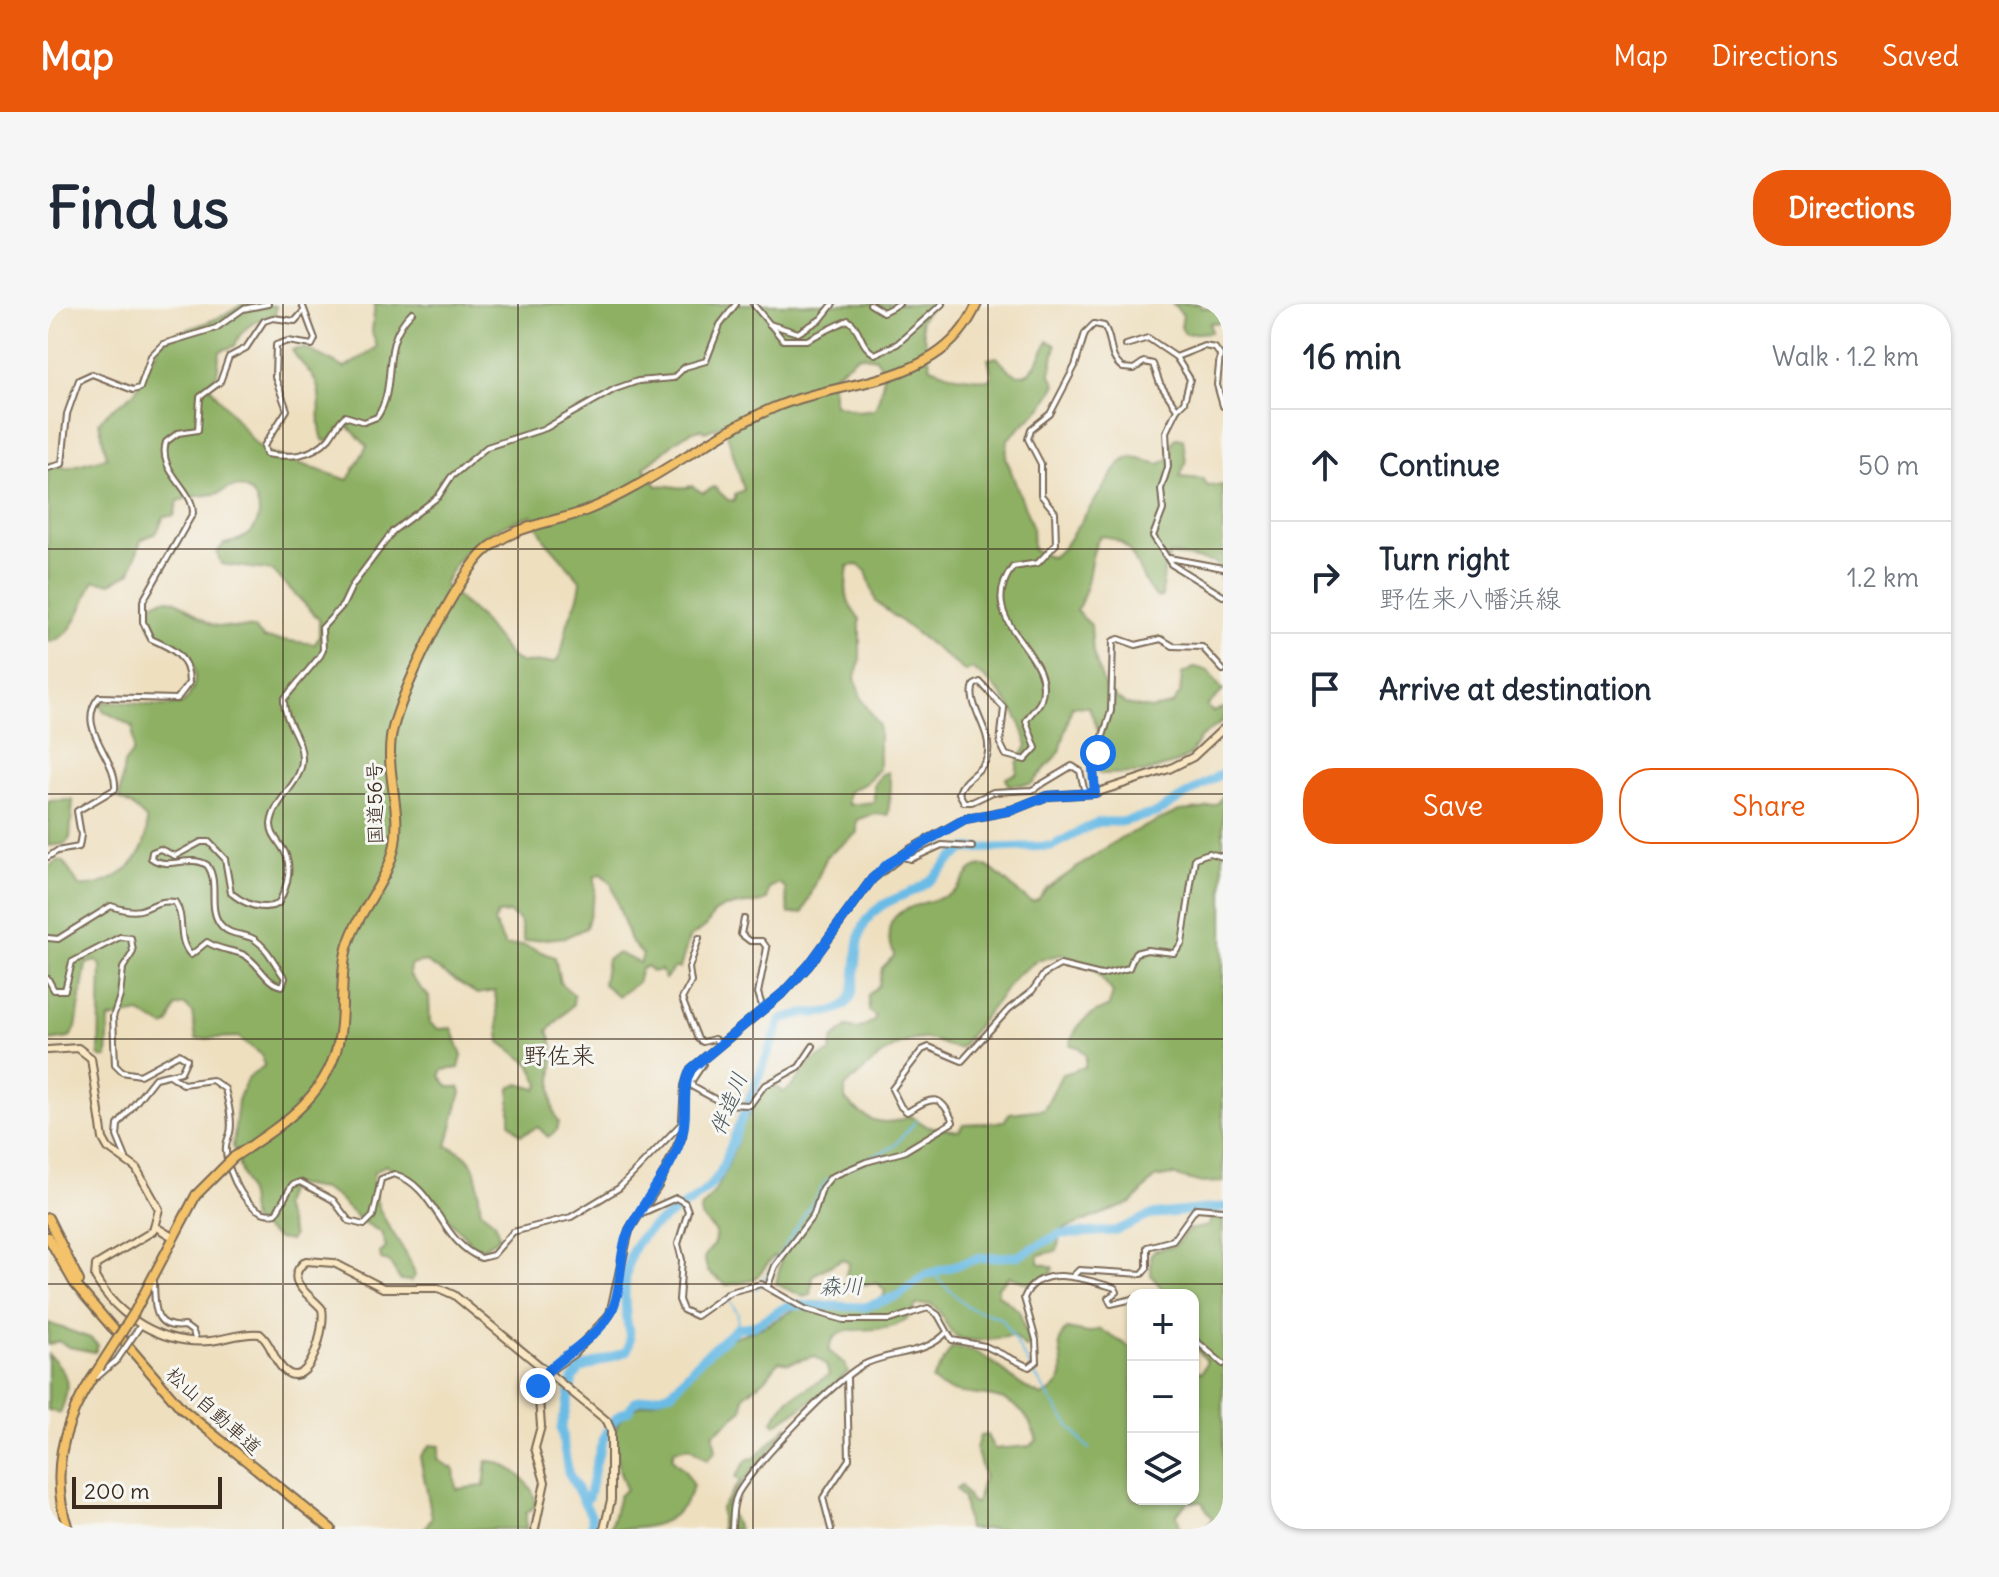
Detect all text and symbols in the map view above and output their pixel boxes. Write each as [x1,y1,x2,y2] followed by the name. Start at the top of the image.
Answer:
[40,33,114,80] text: Map
[1613,38,1668,74] text: Map
[1712,38,1838,74] text: Directions
[1882,38,1959,74] text: Saved
[1753,170,1951,246] button: Directions
[48,173,229,243] text: Find us
[1303,335,1401,378] text: 16 min
[1772,340,1919,373] text: Walk · 1.2 km
[1303,443,1347,487] icon: ahead
[1379,446,1500,484] text: Continue
[1858,449,1919,482] text: 50 m
[1379,540,1510,578] text: Turn right
[1303,555,1347,599] icon: right
[1847,561,1919,594] text: 1.2 km
[1379,582,1561,615] text: 野佐来八幡浜線
[1303,667,1347,711] icon: arrive
[1379,670,1651,708] text: Arrive at destination
[1080,735,1116,771] route start
[361,761,388,845] street label: 国道56号
[1303,768,1603,844] button: Save
[1619,768,1919,844] button: Share
[523,1040,595,1070] district label: 野佐来
[703,1068,753,1140] water label: 伴造川
[819,1272,863,1300] water label: 森川
[1127,1289,1199,1505] map controls
[1127,1289,1199,1361] button: +
[161,1361,267,1460] street label: 松山自動車道
[1127,1361,1199,1433] button: −
[520,1368,556,1404] route end
[1127,1433,1199,1505] button: layers
[72,1473,222,1509] scale bar
[84,1477,150,1505] text: 200 m

